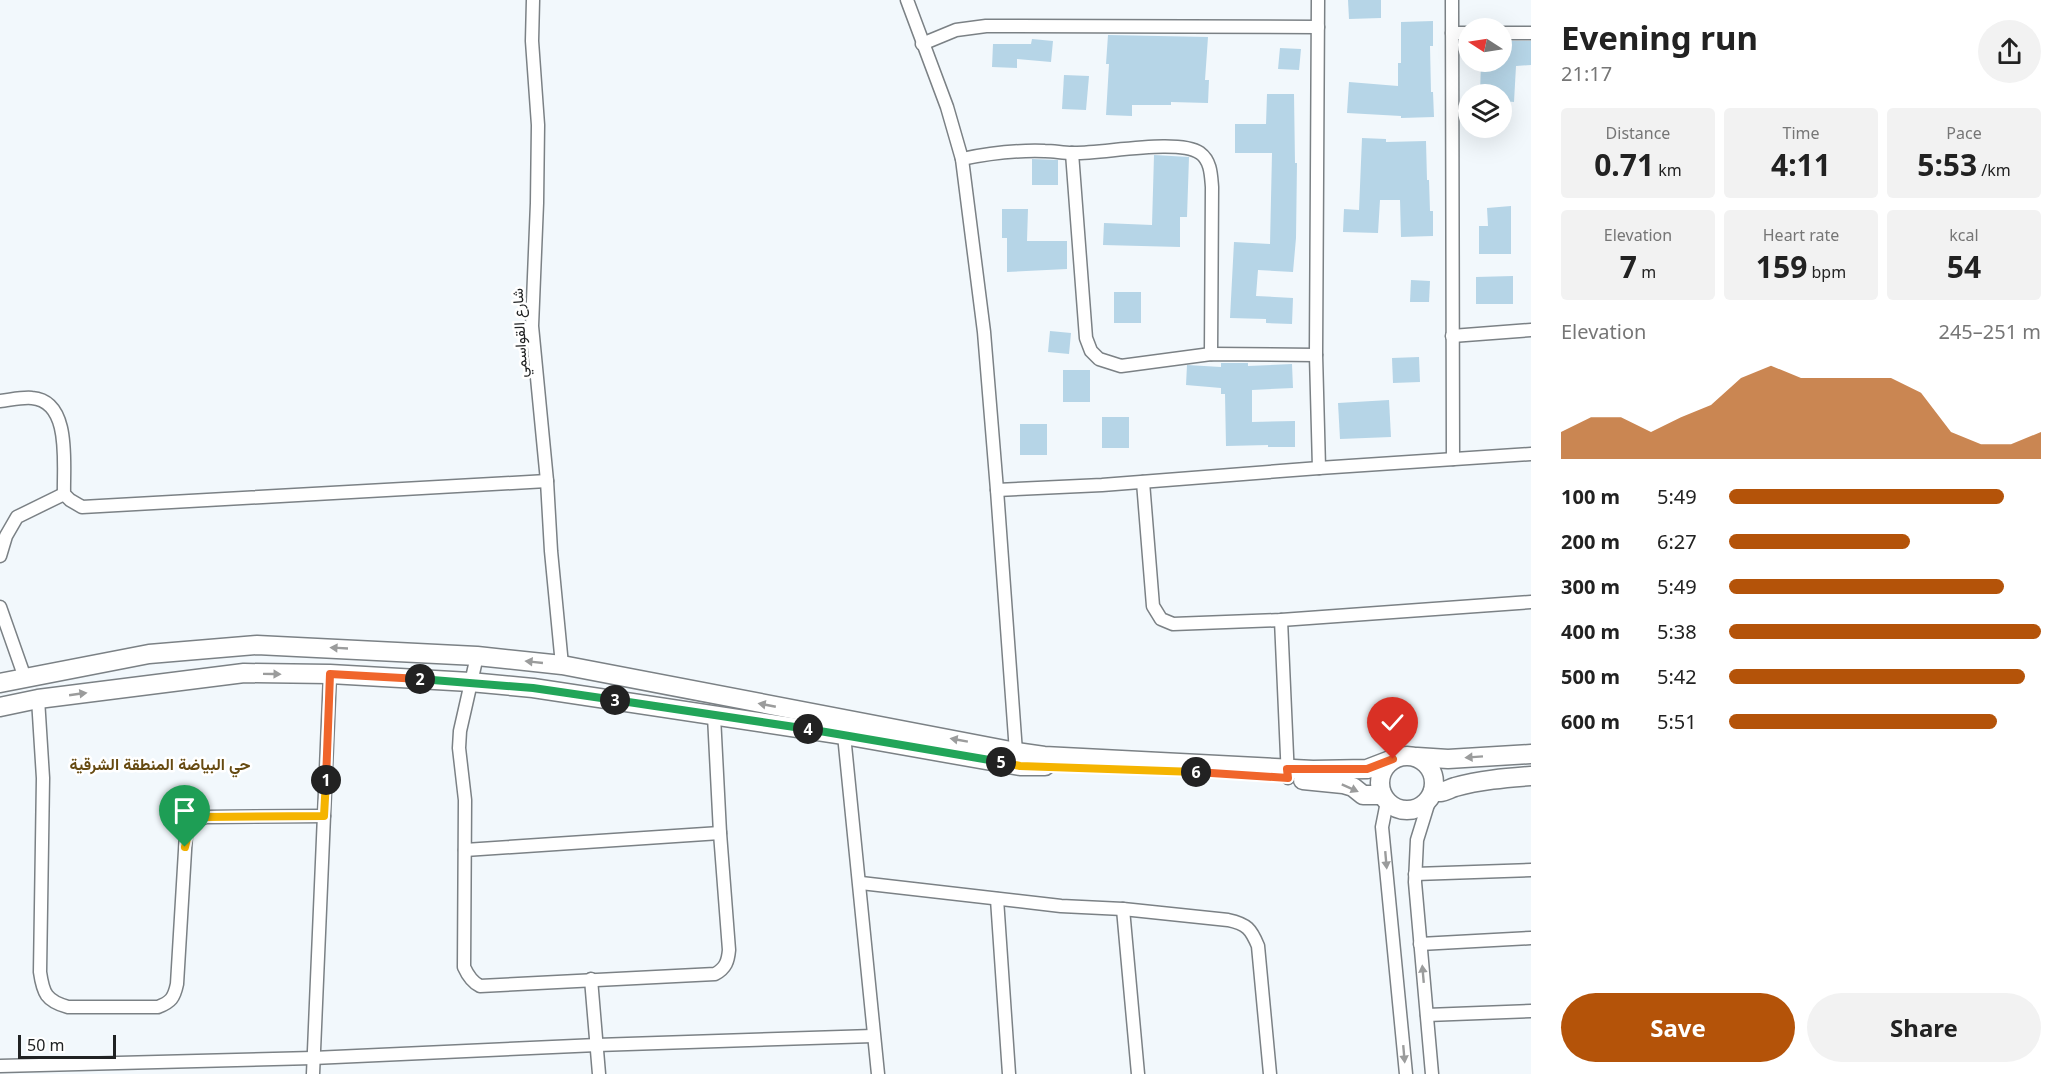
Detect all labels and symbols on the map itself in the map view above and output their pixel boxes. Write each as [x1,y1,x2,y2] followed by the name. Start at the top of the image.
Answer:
[1458,18,1512,72] north arrow
[507,287,535,378] street label: شارع القواسمي
[330,644,349,653] one-way arrow
[524,657,543,667] one-way arrow
[405,664,435,694] pin: 2
[263,669,282,678] one-way arrow
[600,685,630,715] pin: 3
[69,689,88,698] one-way arrow
[1367,697,1418,759] pin
[757,700,776,709] one-way arrow
[793,714,823,744] pin: 4
[949,735,968,744] one-way arrow
[986,747,1016,777] pin: 5
[1464,752,1483,762] one-way arrow
[70,753,251,778] district label: حي البياضة المنطقة الشرقية
[1181,757,1211,787] pin: 6
[311,765,341,795] pin: 1
[1341,783,1359,793] one-way arrow
[159,785,210,847] pin
[1381,850,1391,869] one-way arrow
[1418,964,1428,983] one-way arrow
[18,1032,116,1060] scale bar
[1399,1044,1409,1063] one-way arrow

